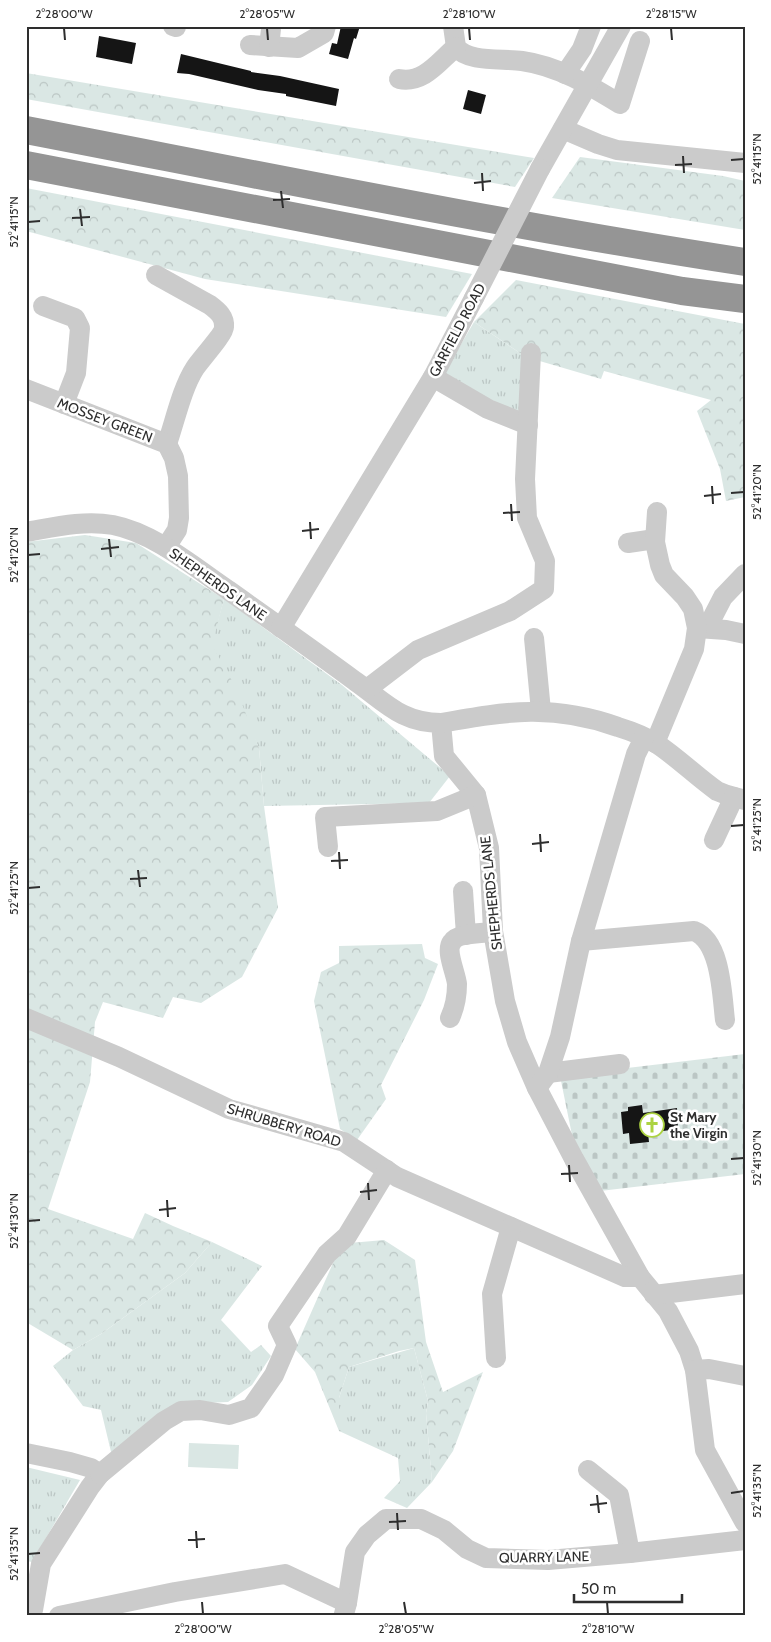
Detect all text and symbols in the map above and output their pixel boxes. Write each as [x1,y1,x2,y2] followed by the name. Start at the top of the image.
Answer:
[35,6,93,21] text: 2°28'00"W
[239,6,295,21] text: 2°28'05"W
[443,6,496,21] text: 2°28'10"W
[645,6,697,21] text: 2°28'15"W
[749,133,764,185] text: 52°41'15"N
[6,196,21,248] text: 52°41'15"N
[425,280,489,380] street label: GARFIELD ROAD
[55,394,155,446] street label: MOSSEY GREEN
[749,464,764,520] text: 52°41'20"N
[6,527,21,583] text: 52°41'20"N
[166,544,270,624] street label: SHEPHERDS LANE
[749,798,764,852] text: 52°41'25"N
[476,835,506,951] street label: SHEPHERDS LANE
[6,861,21,915] text: 52°41'25"N
[225,1099,343,1151] street label: SHRUBBERY ROAD
[670,1108,728,1142] place label: St Mary the Virgin
[639,1112,665,1138] church icon: St Mary the Virgin
[749,1130,764,1186] text: 52°41'30"N
[6,1193,21,1249] text: 52°41'30"N
[749,1464,764,1518] text: 52°41'35"N
[6,1527,21,1581] text: 52°41'35"N
[499,1547,590,1567] street label: QUARRY LANE
[574,1572,681,1604] scale bar
[581,1580,616,1598] text: 50 m
[174,1621,232,1636] text: 2°28'00"W
[378,1621,434,1636] text: 2°28'05"W
[582,1621,635,1636] text: 2°28'10"W

